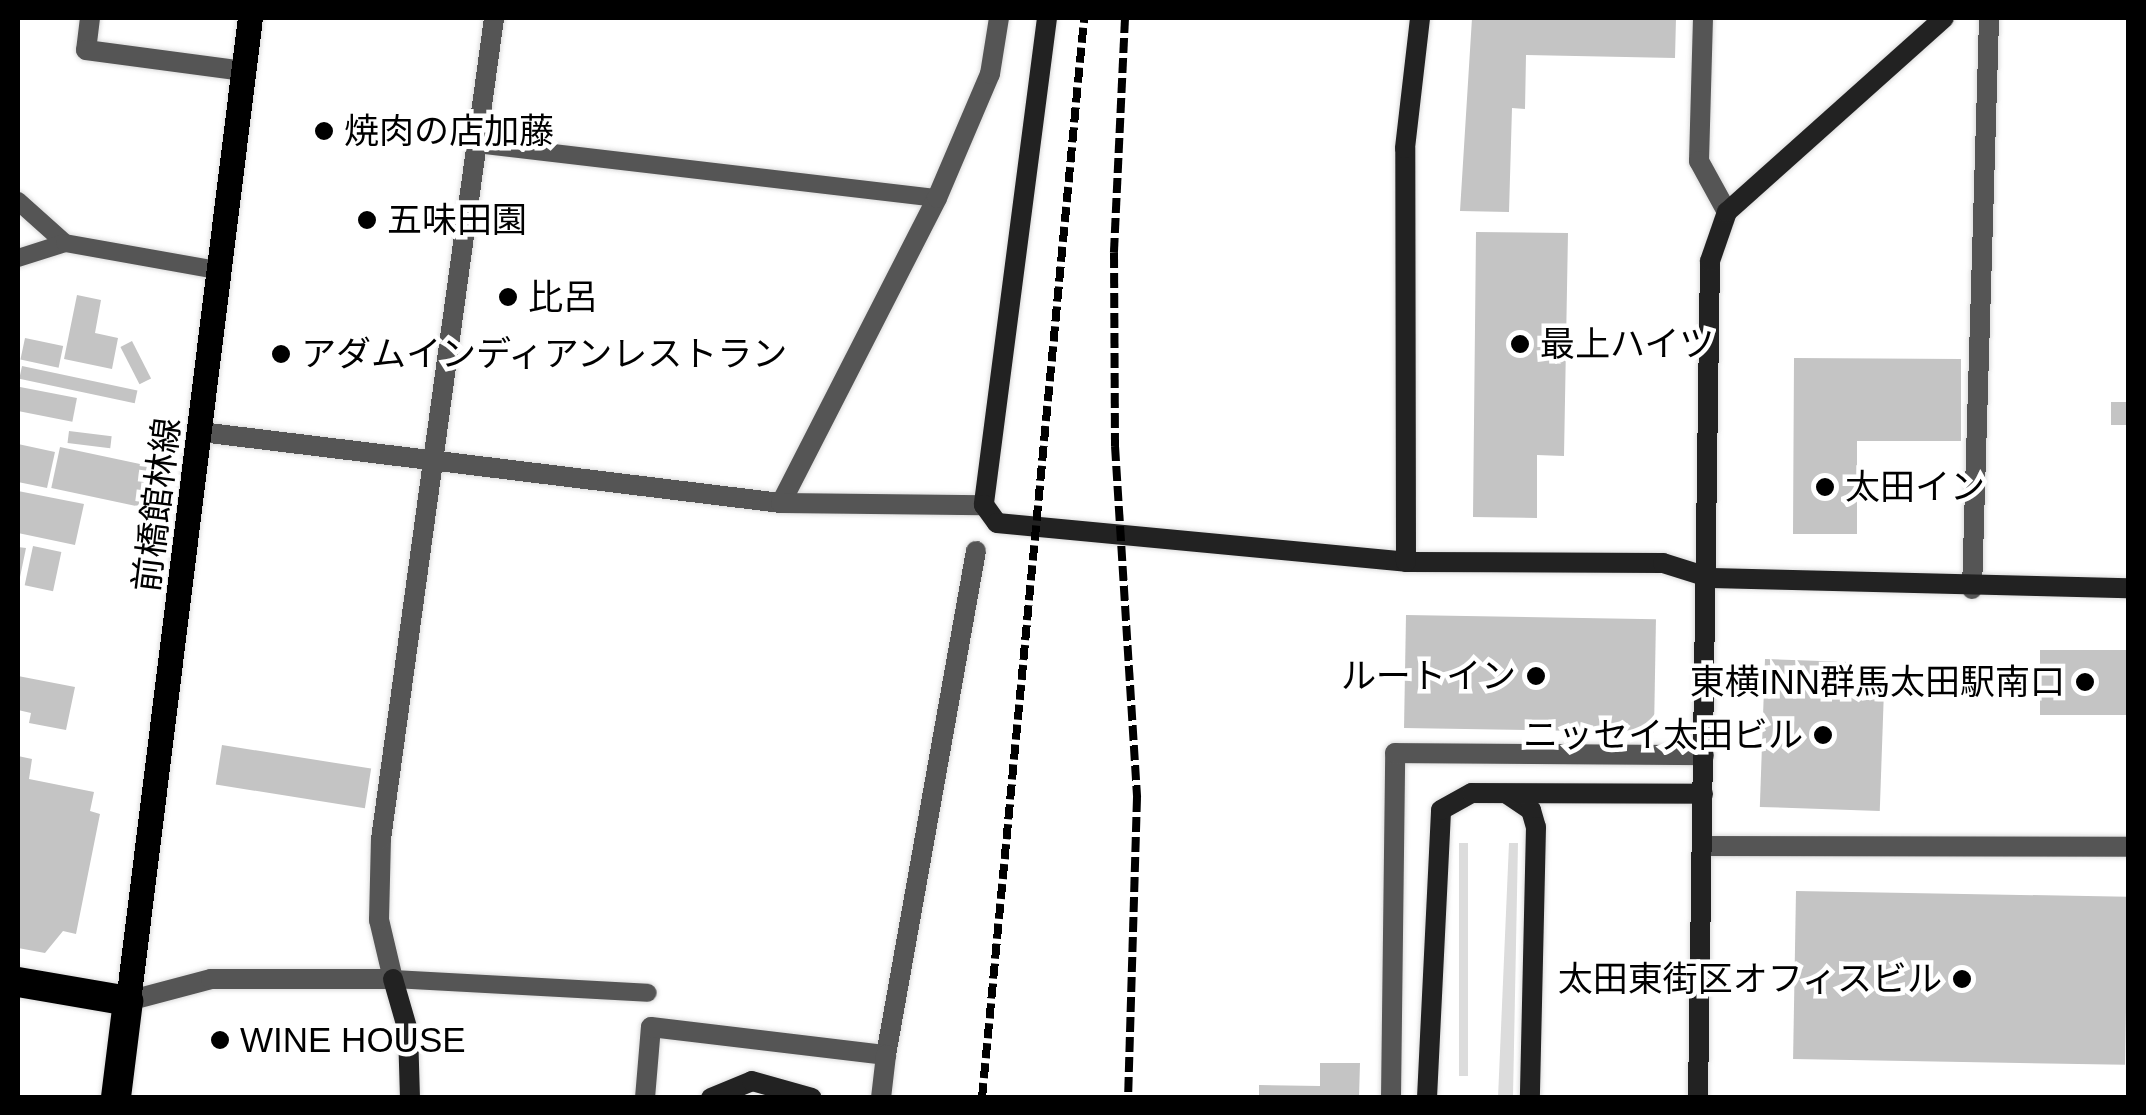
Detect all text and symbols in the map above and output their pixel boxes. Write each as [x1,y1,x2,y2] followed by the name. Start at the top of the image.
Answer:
[344,110,554,152] place label: 焼肉の店加藤
[313,120,335,142] marker: 焼肉の店加藤
[387,199,527,241] place label: 五味田園
[356,209,378,231] marker: 五味田園
[528,276,598,318] place label: 比呂
[497,286,519,308] marker: 比呂
[1540,323,1715,365] place label: 最上ハイツ
[301,333,791,375] place label: アダムインディアンレストラン
[1509,333,1531,355] marker: 最上ハイツ
[270,343,292,365] marker: アダムインディアンレストラン
[125,416,189,594] street label: 前橋館林線
[1845,466,1985,508] place label: 太田イン
[1814,476,1836,498] marker: 太田イン
[1341,655,1516,697] place label: ルートイン
[1690,661,2065,703] place label: 東横INN群馬太田駅南口
[1525,665,1547,687] marker: ルートイン
[2074,671,2096,693] marker: 東横INN群馬太田駅南口
[1523,714,1803,756] place label: ニッセイ太田ビル
[1812,724,1834,746] marker: ニッセイ太田ビル
[1557,958,1942,1000] place label: 太田東街区オフィスビル
[1951,968,1973,990] marker: 太田東街区オフィスビル
[240,1019,466,1061] place label: WINE HOUSE
[209,1029,231,1051] marker: WINE HOUSE

